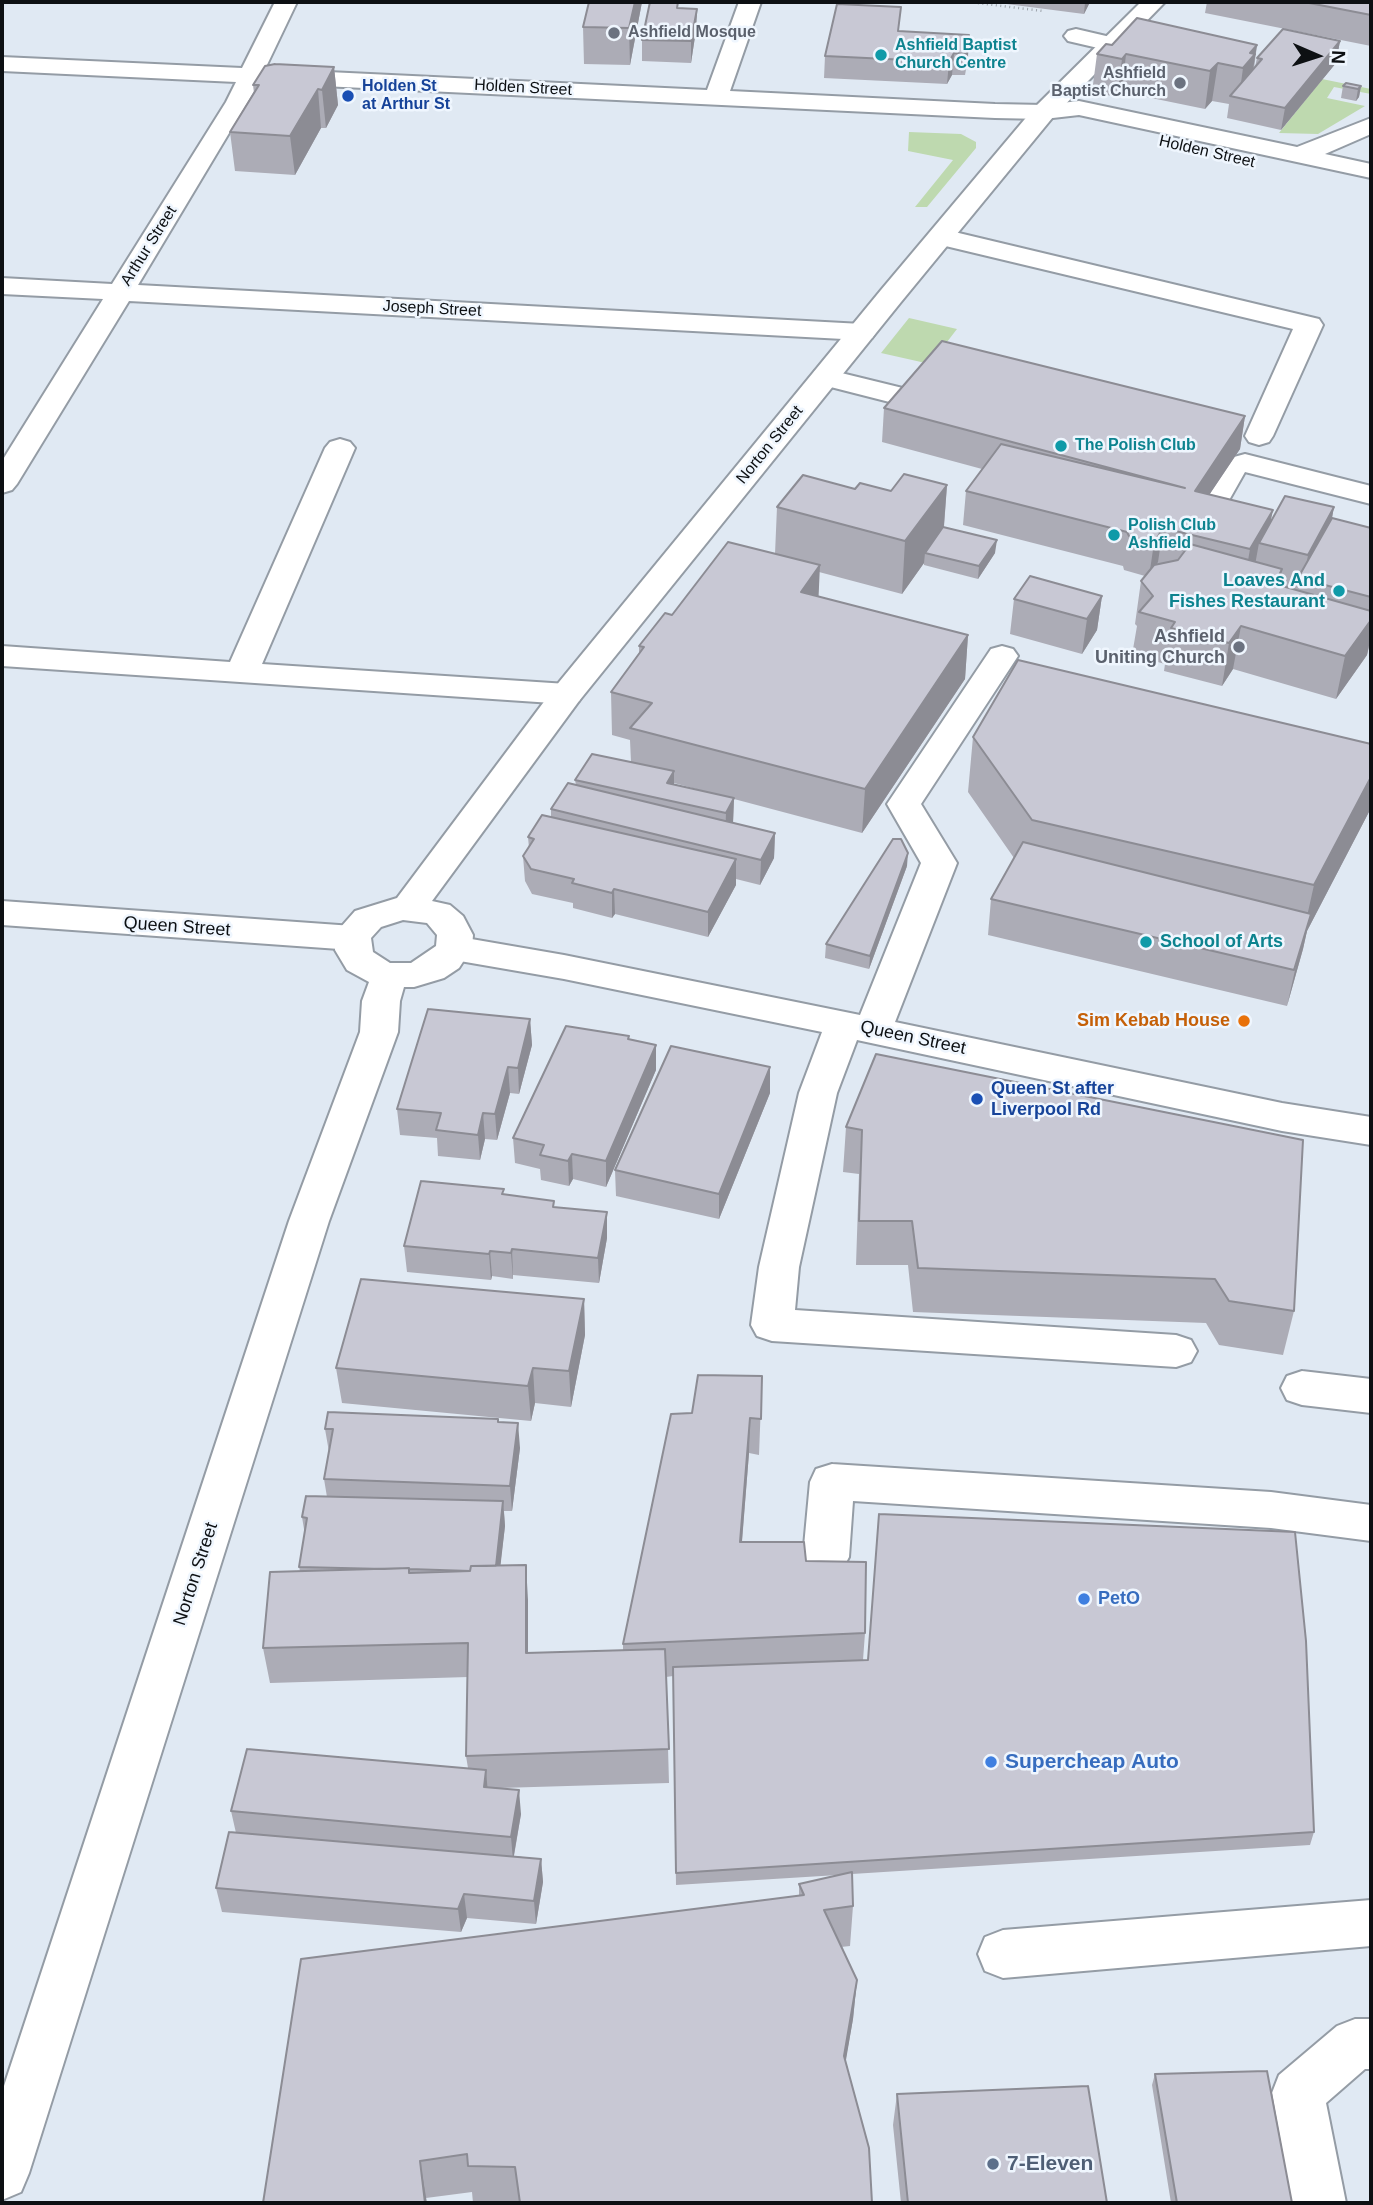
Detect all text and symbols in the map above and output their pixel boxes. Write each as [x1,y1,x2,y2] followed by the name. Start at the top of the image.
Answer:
[1282,21,1352,91] north arrow
[628,23,756,43] place label: Ashfield Mosque
[606,25,622,41] marker: Ashfield Mosque
[895,36,1017,74] place label: Ashfield Baptist Church Centre
[873,47,889,63] marker: Ashfield Baptist Church Centre
[1328,50,1349,65] text: N
[1051,64,1166,102] place label: Ashfield Baptist Church
[1172,75,1188,91] marker: Ashfield Baptist Church
[474,76,572,100] street label: Holden Street
[362,77,450,115] place label: Holden St at Arthur St
[340,88,356,104] marker: Holden St at Arthur St
[1157,132,1257,172] street label: Holden Street
[117,202,181,290] street label: Arthur Street
[382,297,482,321] street label: Joseph Street
[733,402,807,488] street label: Norton Street
[1075,436,1196,456] place label: The Polish Club
[1053,438,1069,454] marker: The Polish Club
[1128,516,1216,554] place label: Polish Club Ashfield
[1106,527,1122,543] marker: Polish Club Ashfield
[1169,570,1325,612] place label: Loaves And Fishes Restaurant
[1331,583,1347,599] marker: Loaves And Fishes Restaurant
[1095,626,1225,668] place label: Ashfield Uniting Church
[1231,639,1247,655] marker: Ashfield Uniting Church
[123,912,231,942] street label: Queen Street
[1160,931,1283,953] place label: School of Arts
[1138,934,1154,950] marker: School of Arts
[1077,1010,1230,1032] place label: Sim Kebab House
[1236,1013,1252,1029] marker: Sim Kebab House
[858,1016,968,1060] street label: Queen Street
[991,1078,1114,1120] place label: Queen St after Liverpool Rd
[969,1091,985,1107] marker: Queen St after Liverpool Rd
[169,1520,223,1628] street label: Norton Street
[1098,1588,1140,1610] place label: PetO
[1076,1591,1092,1607] marker: PetO
[1005,1749,1179,1775] place label: Supercheap Auto
[983,1754,999,1770] marker: Supercheap Auto
[1007,2151,1093,2177] place label: 7-Eleven
[985,2156,1001,2172] marker: 7-Eleven

